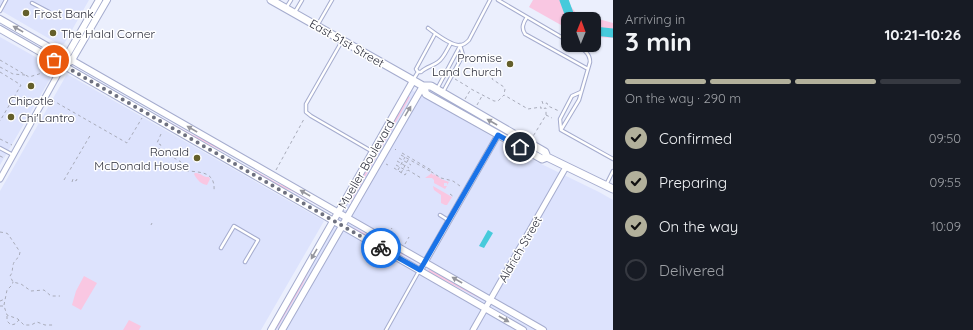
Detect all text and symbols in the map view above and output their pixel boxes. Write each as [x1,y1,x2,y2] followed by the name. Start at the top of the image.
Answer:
[34,6,94,21] place label: Frost Bank
[21,8,31,18] marker: Frost Bank
[625,11,685,27] text: Arriving in
[561,12,601,52] north arrow
[561,12,601,52] map controls
[307,16,387,70] street label: East 51st Street
[625,25,692,58] text: 3 min
[884,25,961,44] text: 10:21–10:26
[12,26,24,33] one-way arrow
[61,26,156,41] place label: The Halal Corner
[48,28,58,38] marker: The Halal Corner
[37,43,71,77] pin
[43,49,65,71] icon: bag
[432,50,502,79] place label: Promise Land Church
[505,59,515,69] marker: Promise Land Church
[26,81,36,91] marker: Chipotle
[625,90,741,106] text: On the way · 290 m
[8,93,54,108] place label: Chipotle
[405,105,412,117] one-way arrow
[19,110,75,125] place label: Chi'Lantro
[6,112,16,122] marker: Chi'Lantro
[334,117,398,211] street label: Mueller Boulevard
[486,118,498,125] one-way arrow
[186,125,198,132] one-way arrow
[625,127,647,149] icon: check
[659,129,732,148] text: Confirmed
[503,130,537,164] pin
[929,130,961,146] text: 09:50
[509,136,531,158] icon: home
[94,144,189,173] place label: Ronald McDonald House
[192,153,202,163] marker: Ronald McDonald House
[625,171,647,193] icon: check
[659,173,727,192] text: Preparing
[929,174,961,190] text: 09:55
[299,190,310,197] one-way arrow
[495,213,545,285] street label: Aldrich Street
[625,215,647,237] icon: check
[659,217,738,236] text: On the way
[931,218,961,234] text: 10:09
[361,228,401,268] courier
[370,237,392,259] icon: bike
[311,249,318,260] one-way arrow
[659,261,724,280] text: Delivered
[451,277,463,284] one-way arrow
[498,316,510,323] one-way arrow

